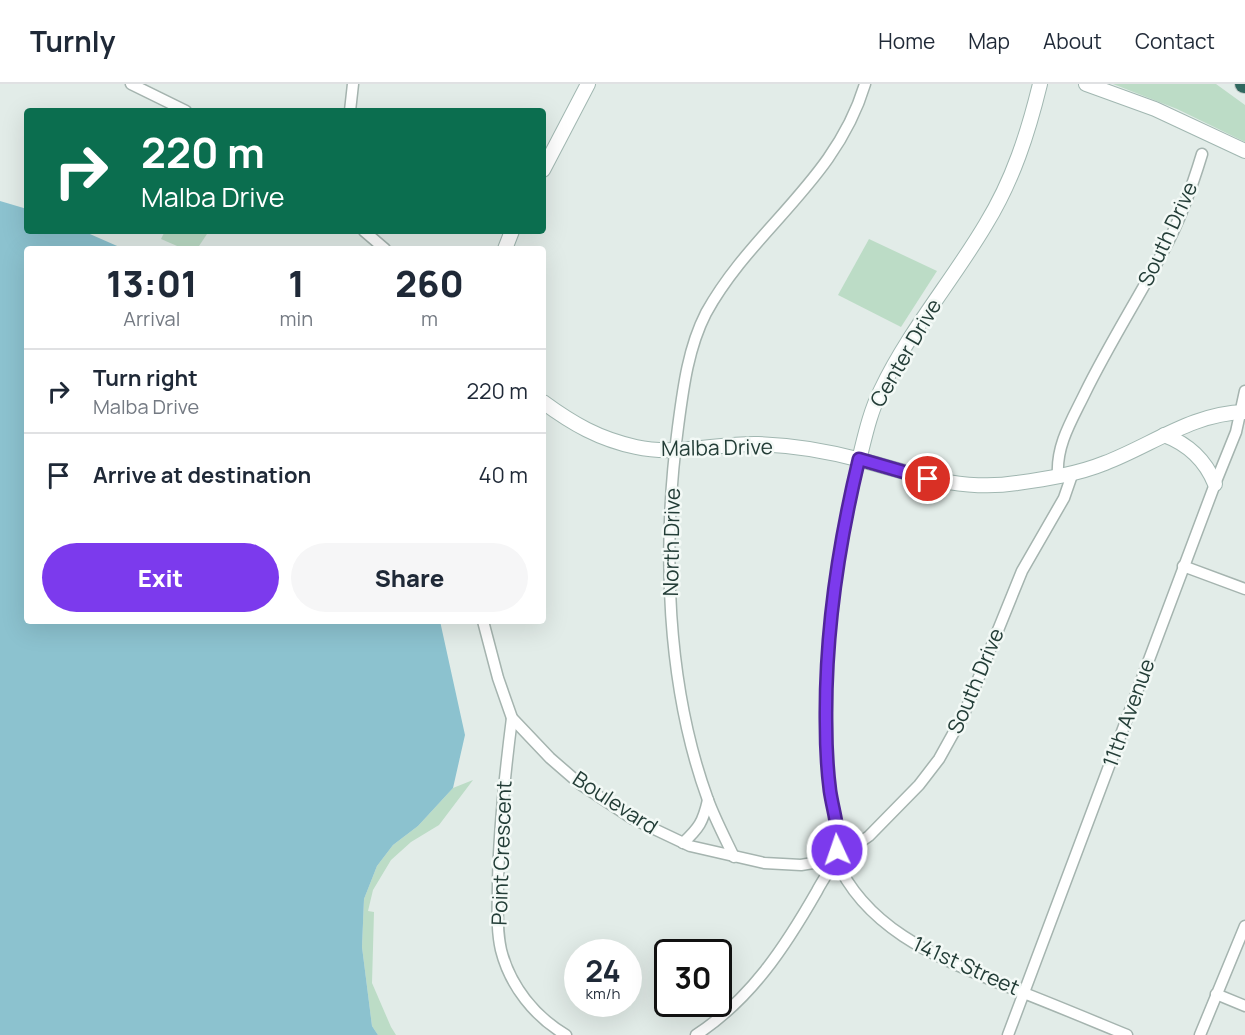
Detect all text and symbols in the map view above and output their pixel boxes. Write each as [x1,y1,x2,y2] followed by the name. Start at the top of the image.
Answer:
[30,22,115,60] text: Turnly
[878,27,935,55] text: Home
[968,27,1010,55] text: Map
[1043,27,1102,55] text: About
[1135,27,1215,55] text: Contact
[141,123,265,181] text: 220 m
[42,132,120,210] icon: right
[1131,177,1203,290] street label: South Drive
[141,178,285,215] text: Malba Drive
[106,259,197,308] text: 13:01
[288,259,305,308] text: 1
[395,259,464,308] text: 260
[863,293,947,412] street label: Center Drive
[123,305,180,332] text: Arrival
[280,305,313,332] text: min
[421,305,438,332] text: m
[93,363,198,393] text: Turn right
[42,375,75,408] icon: right
[466,376,528,406] text: 220 m
[93,393,199,420] text: Malba Drive
[661,432,773,462] street label: Malba Drive
[902,453,953,504] pin
[42,459,75,492] icon: arrive
[93,460,311,490] text: Arrive at destination
[479,460,528,490] text: 40 m
[911,462,944,495] icon: arrive
[656,487,686,596] street label: North Drive
[42,543,279,612] button: Exit
[291,543,528,612] button: Share
[940,624,1010,738] street label: South Drive
[1096,655,1161,771] street label: 11th Avenue
[568,764,663,840] street label: Boulevard
[484,780,518,926] street label: Point Crescent
[805,818,869,882] position arrow
[909,929,1024,1001] street label: 141st Street
[654,939,732,1017] speed limit sign: 30
[585,950,621,991] text: 24
[586,983,620,1004] text: km/h

